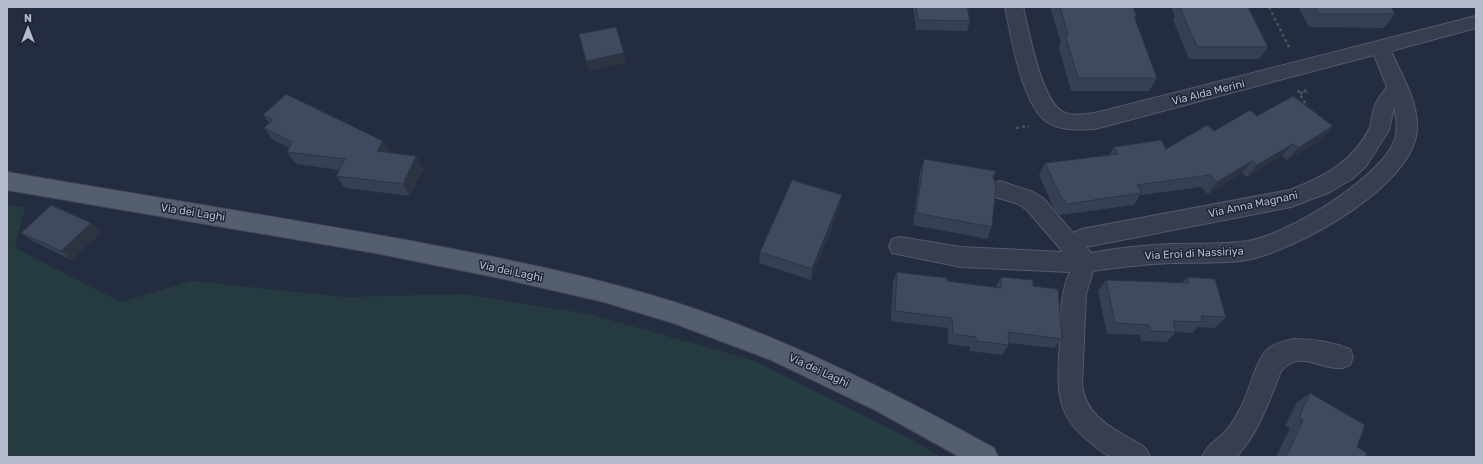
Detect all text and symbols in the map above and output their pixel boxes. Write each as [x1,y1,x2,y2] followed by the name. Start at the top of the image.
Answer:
[8,8,48,48] north arrow
[24,12,32,25] text: N
[1170,77,1246,108] street label: Via Alda Merini
[1207,189,1299,220] street label: Via Anna Magnani
[160,201,226,224] street label: Via dei Laghi
[1144,244,1244,263] street label: Via Eroi di Nassiriya
[478,258,544,285] street label: Via dei Laghi
[787,351,851,390] street label: Via dei Laghi

